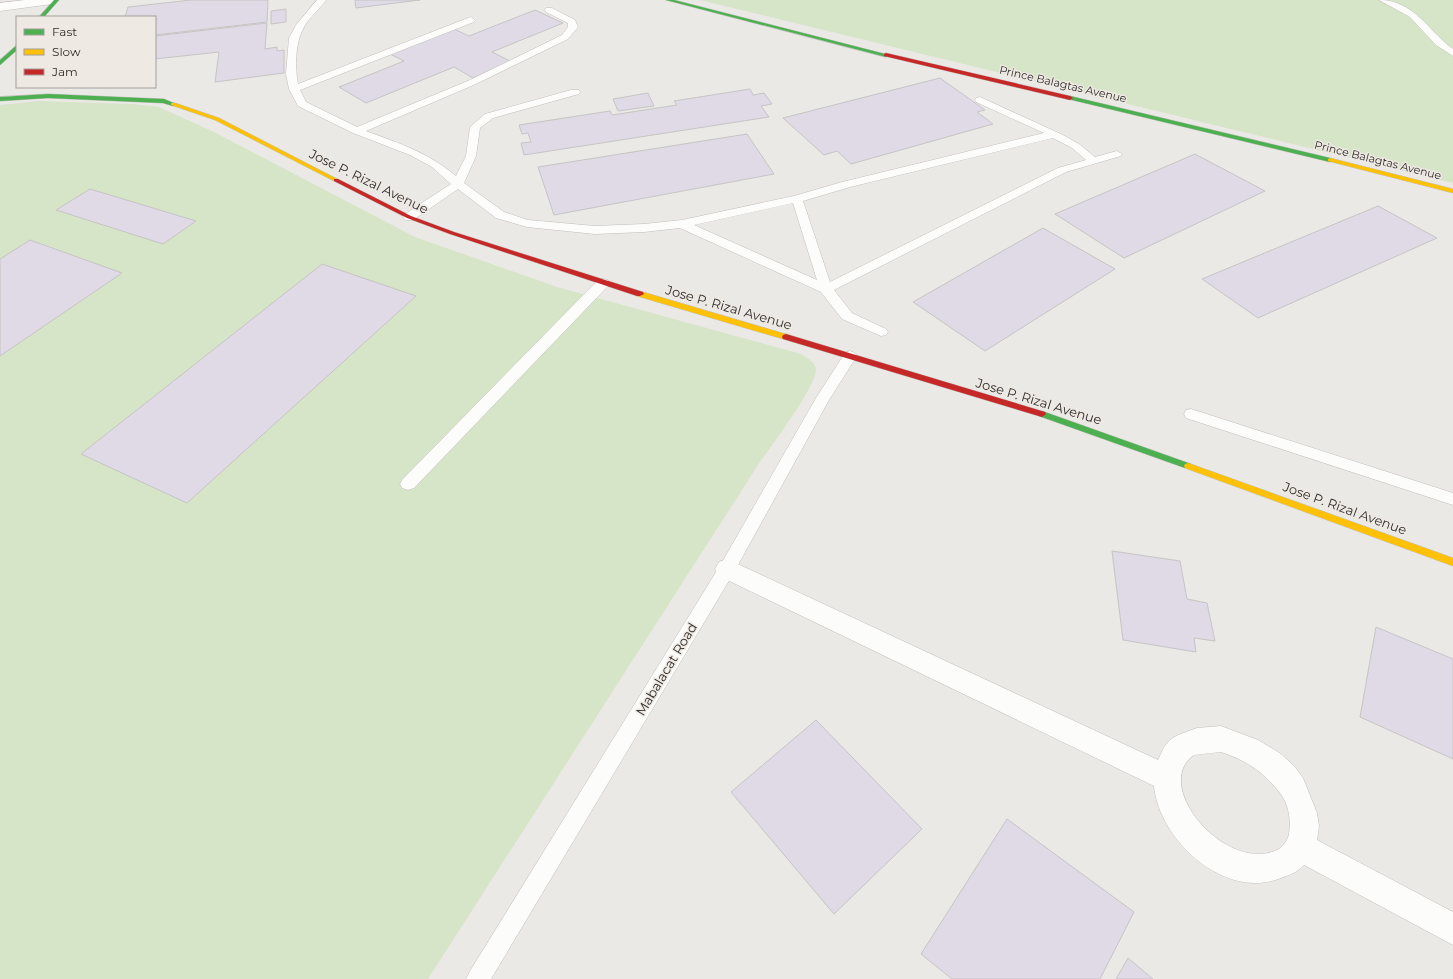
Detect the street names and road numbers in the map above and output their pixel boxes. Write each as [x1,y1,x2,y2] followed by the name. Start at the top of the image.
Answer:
[998,63,1128,106] street label: Prince Balagtas Avenue
[1313,137,1443,183] street label: Prince Balagtas Avenue
[306,145,431,217] street label: Jose P. Rizal Avenue
[663,281,794,333] street label: Jose P. Rizal Avenue
[973,374,1104,428] street label: Jose P. Rizal Avenue
[1280,478,1409,538] street label: Jose P. Rizal Avenue
[632,620,700,718] street label: Mabalacat Road

